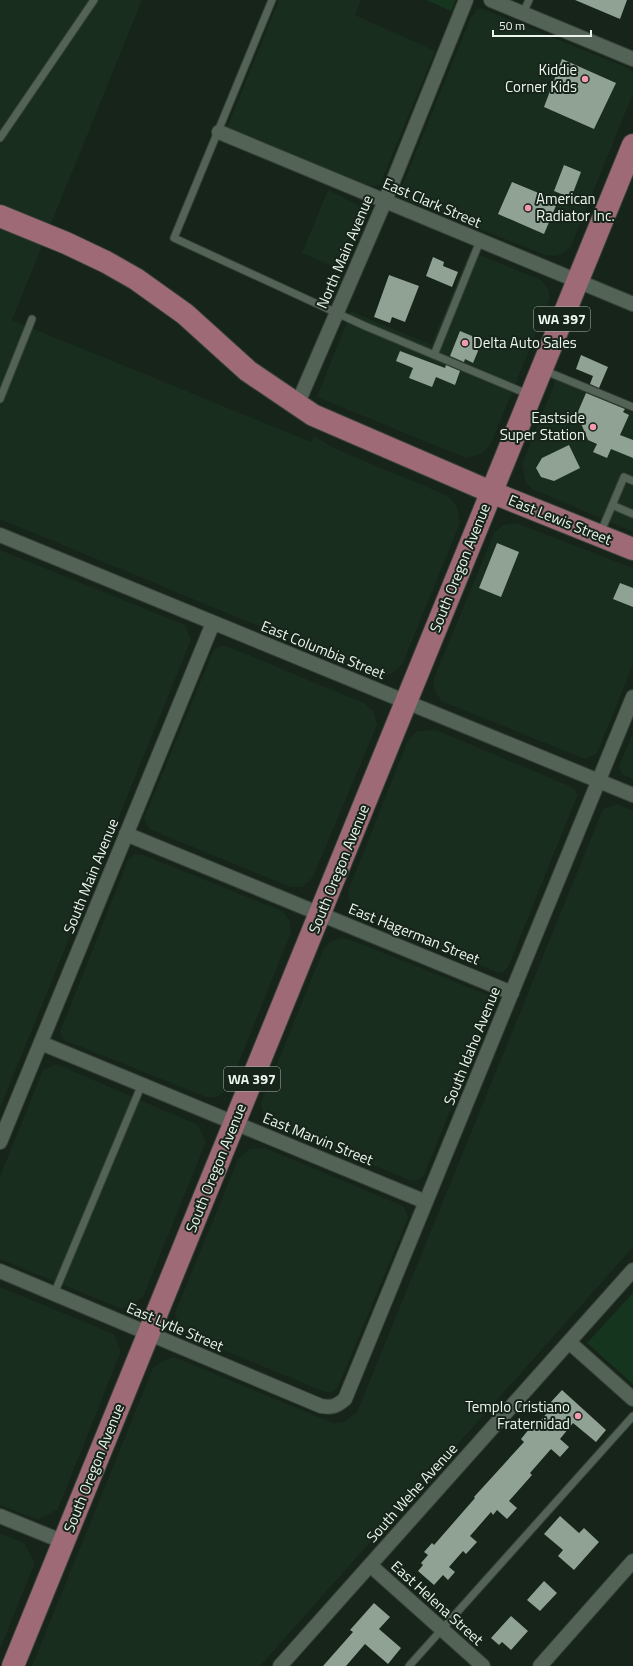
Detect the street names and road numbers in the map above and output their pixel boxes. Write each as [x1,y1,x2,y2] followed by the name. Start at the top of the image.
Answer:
[379,171,486,234] street label: East Clark Street
[310,191,379,312] street label: North Main Avenue
[534,307,590,331] road number: WA 397
[505,488,616,551] street label: East Lewis Street
[423,500,496,636] street label: South Oregon Avenue
[258,614,389,685] street label: East Columbia Street
[302,801,375,937] street label: South Oregon Avenue
[57,815,124,937] street label: South Main Avenue
[345,897,484,971] street label: East Hagerman Street
[437,983,506,1108] street label: South Idaho Avenue
[224,1067,280,1091] road number: WA 397
[179,1100,252,1236] street label: South Oregon Avenue
[260,1106,377,1171] street label: East Marvin Street
[123,1296,228,1358] street label: East Lytle Street
[57,1400,130,1536] street label: South Oregon Avenue
[361,1438,463,1548] street label: South Wehe Avenue
[386,1555,489,1651] street label: East Helena Street

